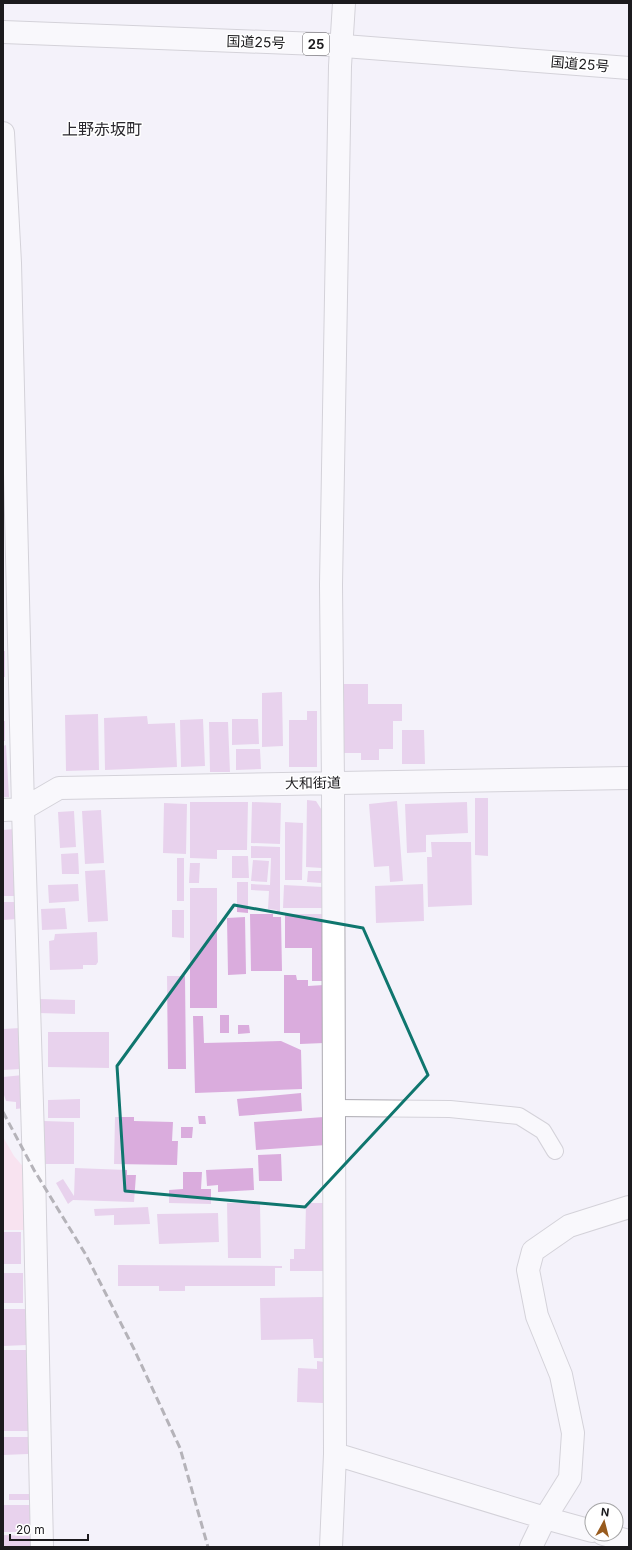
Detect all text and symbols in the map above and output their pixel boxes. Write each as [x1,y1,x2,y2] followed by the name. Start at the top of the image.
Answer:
[226,32,286,51] street label: 国道25号
[303,33,329,55] road number: 25
[550,52,610,75] street label: 国道25号
[62,119,142,139] district label: 上野赤坂町
[285,774,341,791] street label: 大和街道
[584,1502,624,1542] north arrow
[600,1505,610,1520] text: N
[10,1516,88,1542] scale bar
[16,1522,45,1537] text: 20 m

